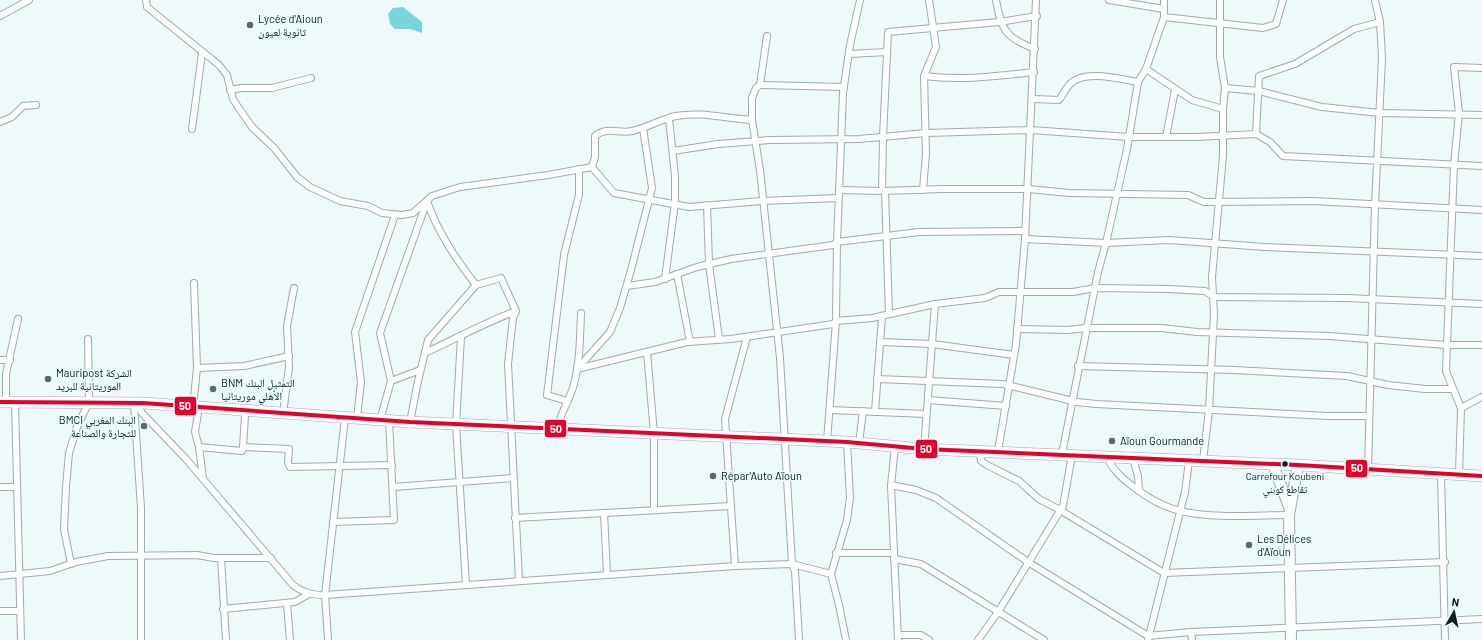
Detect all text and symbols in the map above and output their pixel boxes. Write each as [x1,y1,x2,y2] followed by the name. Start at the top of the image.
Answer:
[258,12,323,39] place label: Lycée d'Aioun ثانوية لعيون
[245,20,255,30] marker: Lycée d'Aioun ثانوية لعيون
[56,366,132,392] place label: Mauripost الشركة الموريتانية للبريد
[43,374,53,384] marker: Mauripost الشركة الموريتانية للبريد
[221,376,295,405] place label: BNM التمثيل البنك الأهلي موريتانيا
[208,384,218,394] marker: BNM التمثيل البنك الأهلي موريتانيا
[174,396,197,416] line badge: 50
[179,399,191,412] text: 50
[59,413,136,439] place label: BMCI البنك المغربي للتجارة والصناعة
[544,419,567,438] line badge: 50
[139,421,149,431] marker: BMCI البنك المغربي للتجارة والصناعة
[550,422,562,435] text: 50
[1120,434,1204,447] place label: Aïoun Gourmande
[1107,436,1117,446] marker: Aïoun Gourmande
[915,439,938,459] line badge: 50
[920,442,932,455] text: 50
[1280,459,1290,469] marker: Carrefour Koubeni تقاطع كوبني
[1345,459,1368,478] line badge: 50
[1351,461,1363,474] text: 50
[721,469,802,482] place label: Répar'Auto Aïoun
[1246,470,1324,498] place label: Carrefour Koubeni تقاطع كوبني
[708,471,718,481] marker: Répar'Auto Aïoun
[1257,532,1311,558] place label: Les Délices d'Aïoun
[1244,540,1254,550] marker: Les Délices d'Aïoun
[1434,592,1474,632] north arrow
[1451,595,1460,609] text: N

